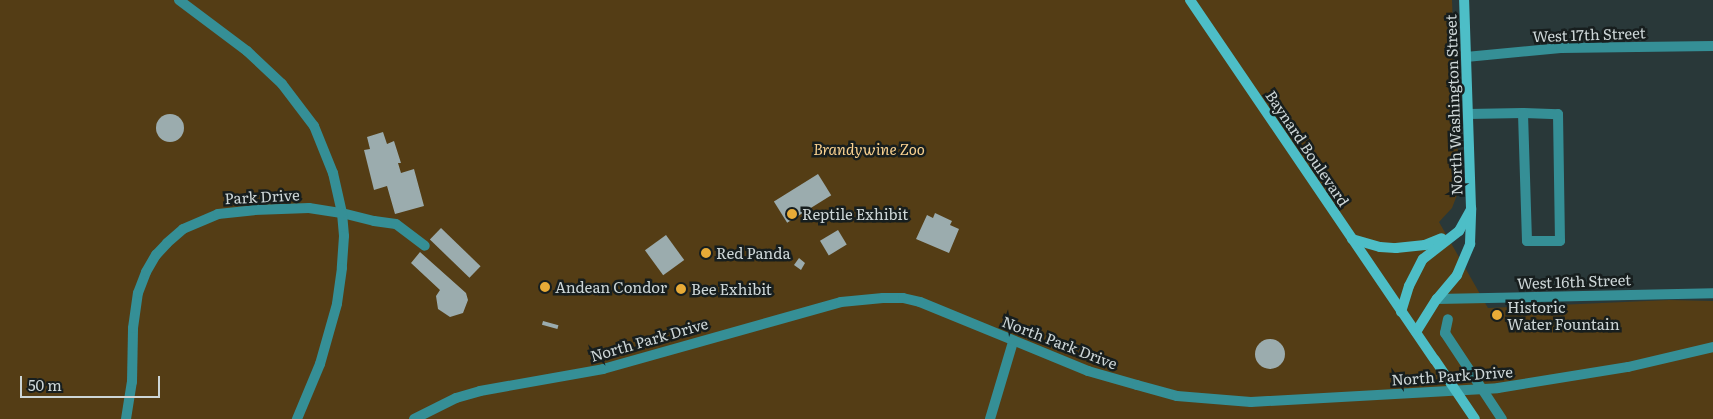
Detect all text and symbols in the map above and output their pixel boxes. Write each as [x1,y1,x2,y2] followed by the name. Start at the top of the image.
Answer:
[1441,14,1465,196] street label: North Washington Street
[1532,23,1646,45] street label: West 17th Street
[1262,87,1354,209] street label: Baynard Boulevard
[813,140,925,158] park label: Brandywine Zoo
[224,185,300,207] street label: Park Drive
[802,205,908,223] place label: Reptile Exhibit
[786,208,798,220] marker: Reptile Exhibit
[716,244,790,262] place label: Red Panda
[700,247,712,259] marker: Red Panda
[1517,270,1631,292] street label: West 16th Street
[555,278,667,296] place label: Andean Condor
[691,280,772,298] place label: Bee Exhibit
[539,281,551,293] marker: Andean Condor
[675,283,687,295] marker: Bee Exhibit
[1507,297,1620,332] place label: Historic Water Fountain
[1491,309,1503,321] marker: Historic Water Fountain
[1000,312,1120,372] street label: North Park Drive
[588,314,710,364] street label: North Park Drive
[1391,362,1513,388] street label: North Park Drive
[22,366,162,398] scale bar
[28,373,62,396] text: 50 m

